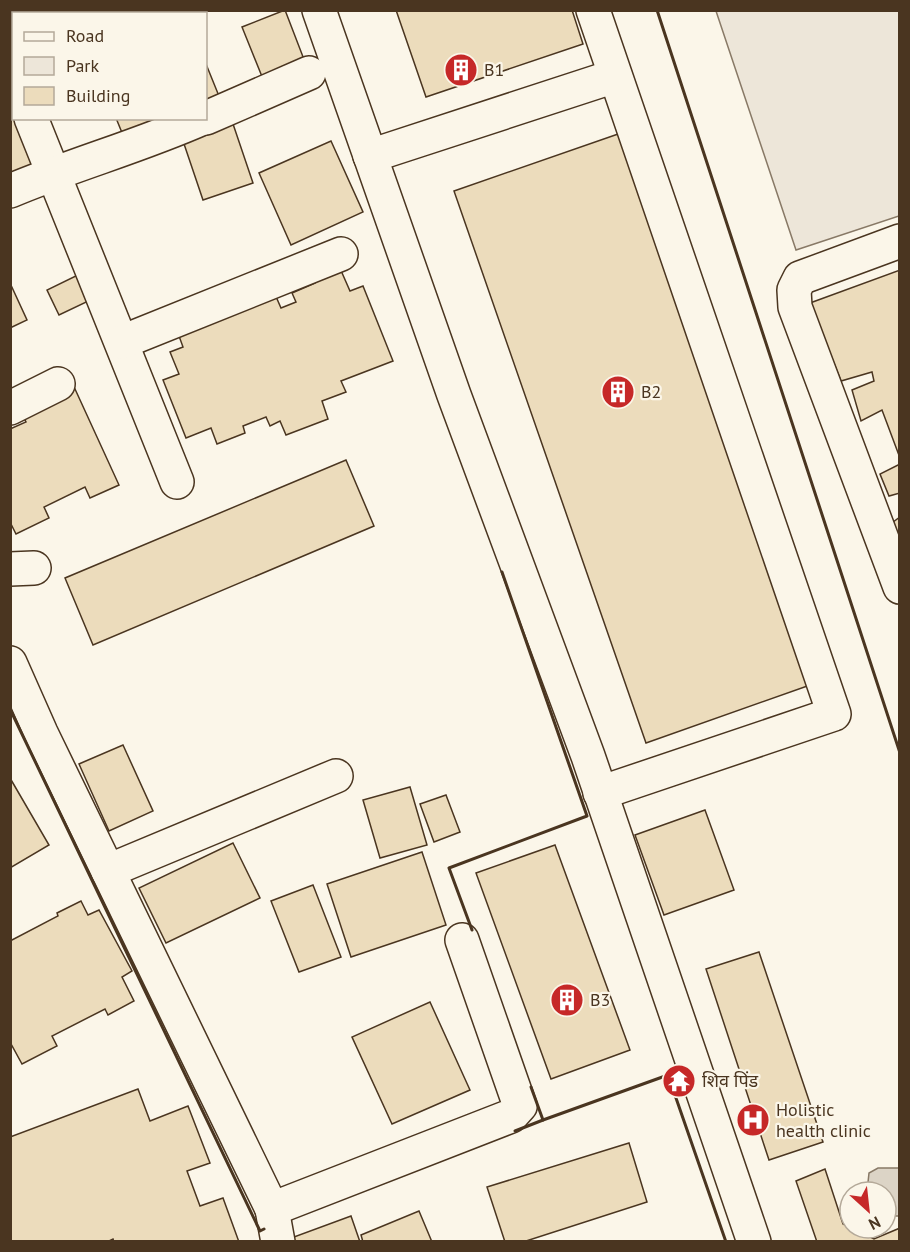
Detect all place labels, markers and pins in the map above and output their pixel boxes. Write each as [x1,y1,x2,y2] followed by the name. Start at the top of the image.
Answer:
[443,52,479,88] building icon: B1
[484,58,504,81] place label: B1
[600,374,636,410] building icon: B2
[641,380,661,403] place label: B2
[549,982,585,1018] building icon: B3
[590,988,610,1011] place label: B3
[661,1063,697,1099] temple icon: शिव पिंड
[702,1069,759,1092] place label: शिव पिंड
[776,1098,871,1142] place label: Holistic health clinic
[735,1102,771,1138] hospital icon: Holistic health clinic

